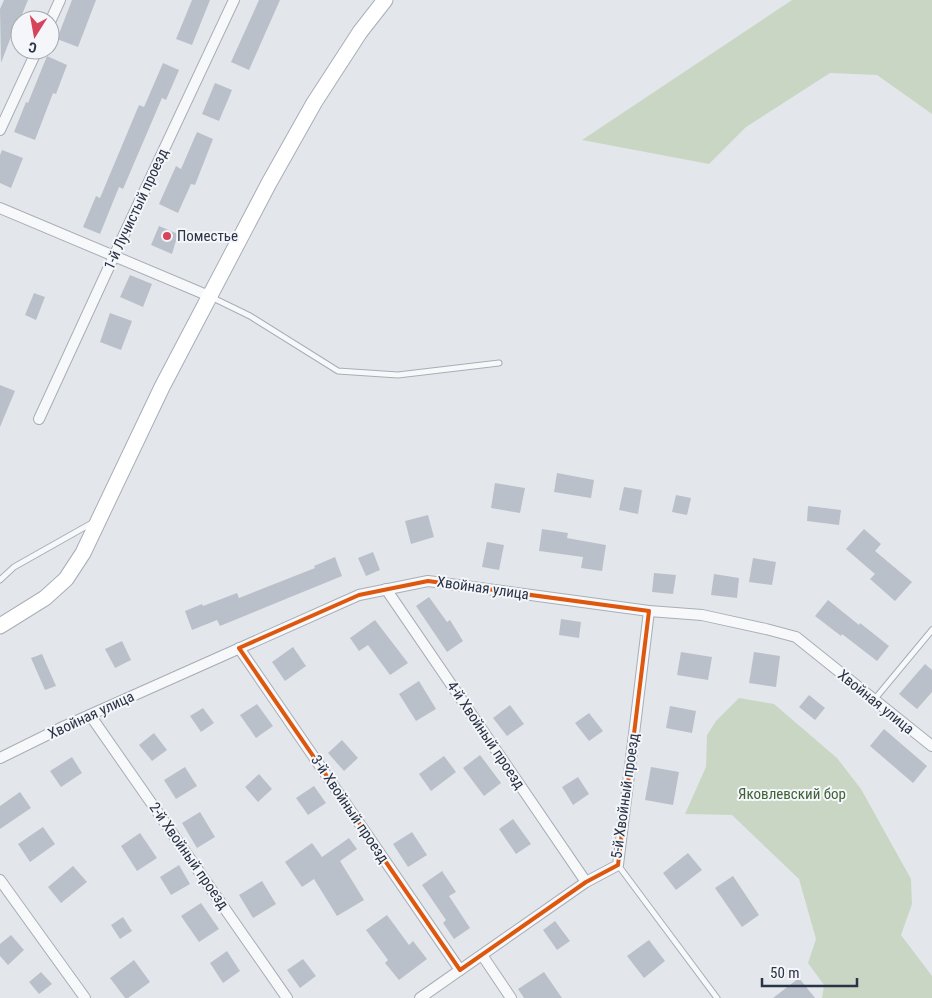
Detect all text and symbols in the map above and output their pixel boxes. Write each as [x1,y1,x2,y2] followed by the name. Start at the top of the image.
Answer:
[10,10,60,60] north arrow
[27,39,38,56] text: С
[100,146,172,272] street label: 1-й Лучистый проезд
[177,227,238,245] place label: Поместье
[161,230,173,242] marker: Поместье
[436,573,530,603] street label: Хвойная улица
[834,666,918,738] street label: Хвойная улица
[443,678,529,792] street label: 4-й Хвойный проезд
[45,687,137,743] street label: Хвойная улица
[607,732,643,860] street label: 5-й Хвойный проезд
[307,752,393,866] street label: 3-й Хвойный проезд
[738,785,846,803] park label: Яковлевский бор
[145,799,233,913] street label: 2-й Хвойный проезд
[762,956,857,988] scale bar
[770,964,800,982] text: 50 m

